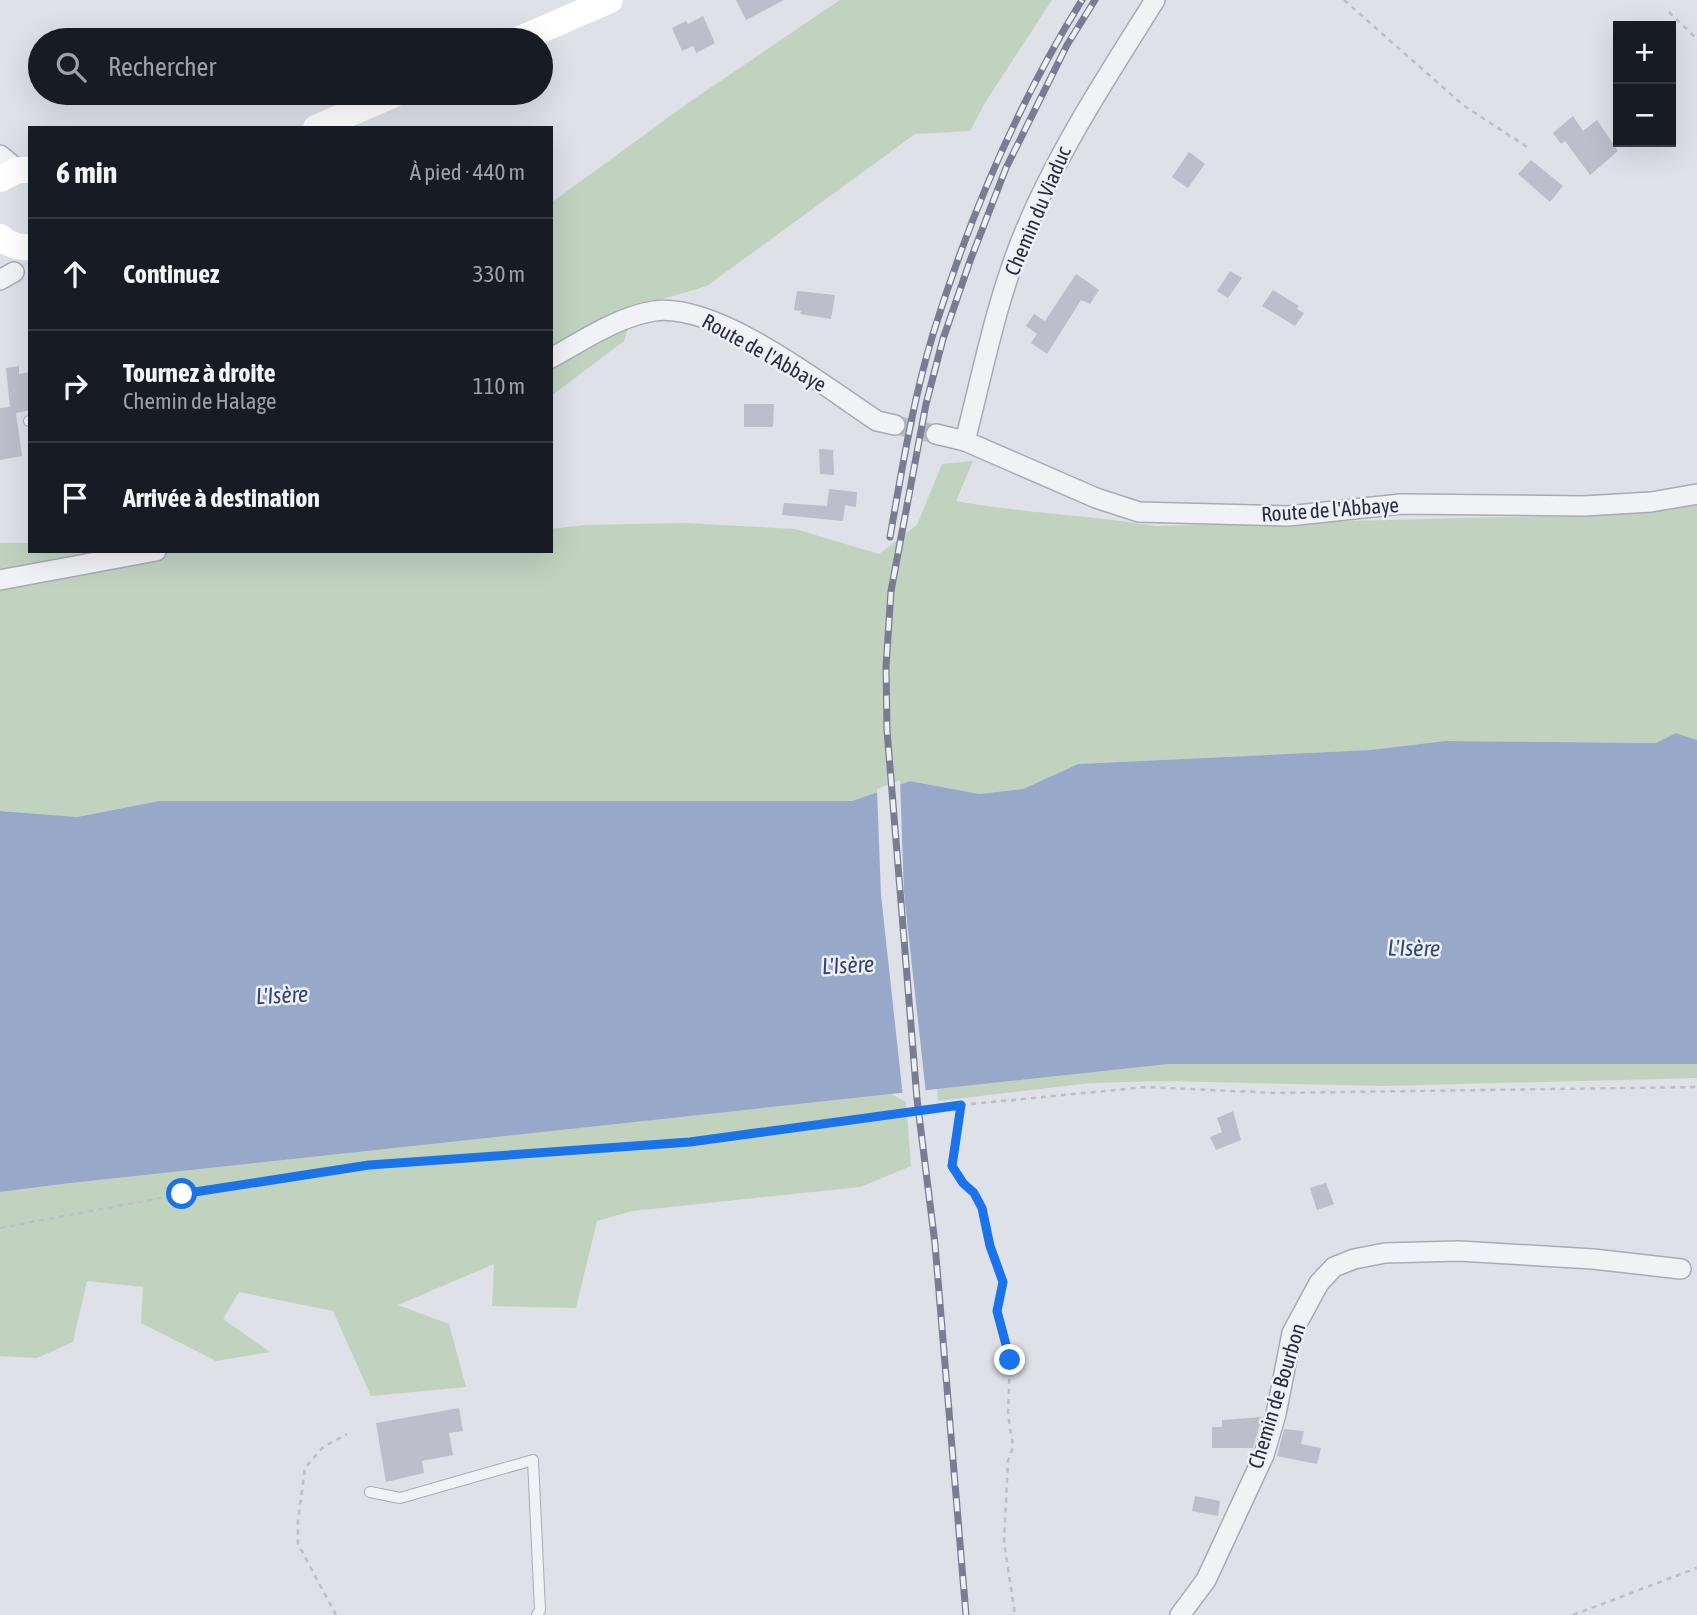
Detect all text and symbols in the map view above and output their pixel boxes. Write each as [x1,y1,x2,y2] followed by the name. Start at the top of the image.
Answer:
[1613,21,1676,147] map controls
[1613,21,1676,84] button: +
[28,28,553,105] search box
[52,48,90,86] icon: search
[108,52,216,82] text: Rechercher
[1613,84,1676,147] button: −
[999,142,1075,279] street label: Chemin du Viaduc
[56,155,117,189] text: 6 min
[410,159,525,185] text: À pied · 440 m
[56,255,94,293] icon: ahead
[123,259,219,289] text: Continuez
[473,261,525,287] text: 330 m
[698,308,831,396] street label: Route de l'Abbaye
[123,358,276,388] text: Tournez à droite
[56,367,94,405] icon: right
[473,373,525,399] text: 110 m
[123,388,276,414] text: Chemin de Halage
[56,479,94,517] icon: arrive
[123,483,320,513] text: Arrivée à destination
[1260,492,1400,526] street label: Route de l'Abbaye
[1388,935,1440,961] water label: L'Isère
[821,951,875,979] water label: L'Isère
[255,981,309,1009] water label: L'Isère
[166,1178,197,1209] route start
[1243,1320,1310,1471] street label: Chemin de Bourbon
[994,1344,1025,1375] route end

